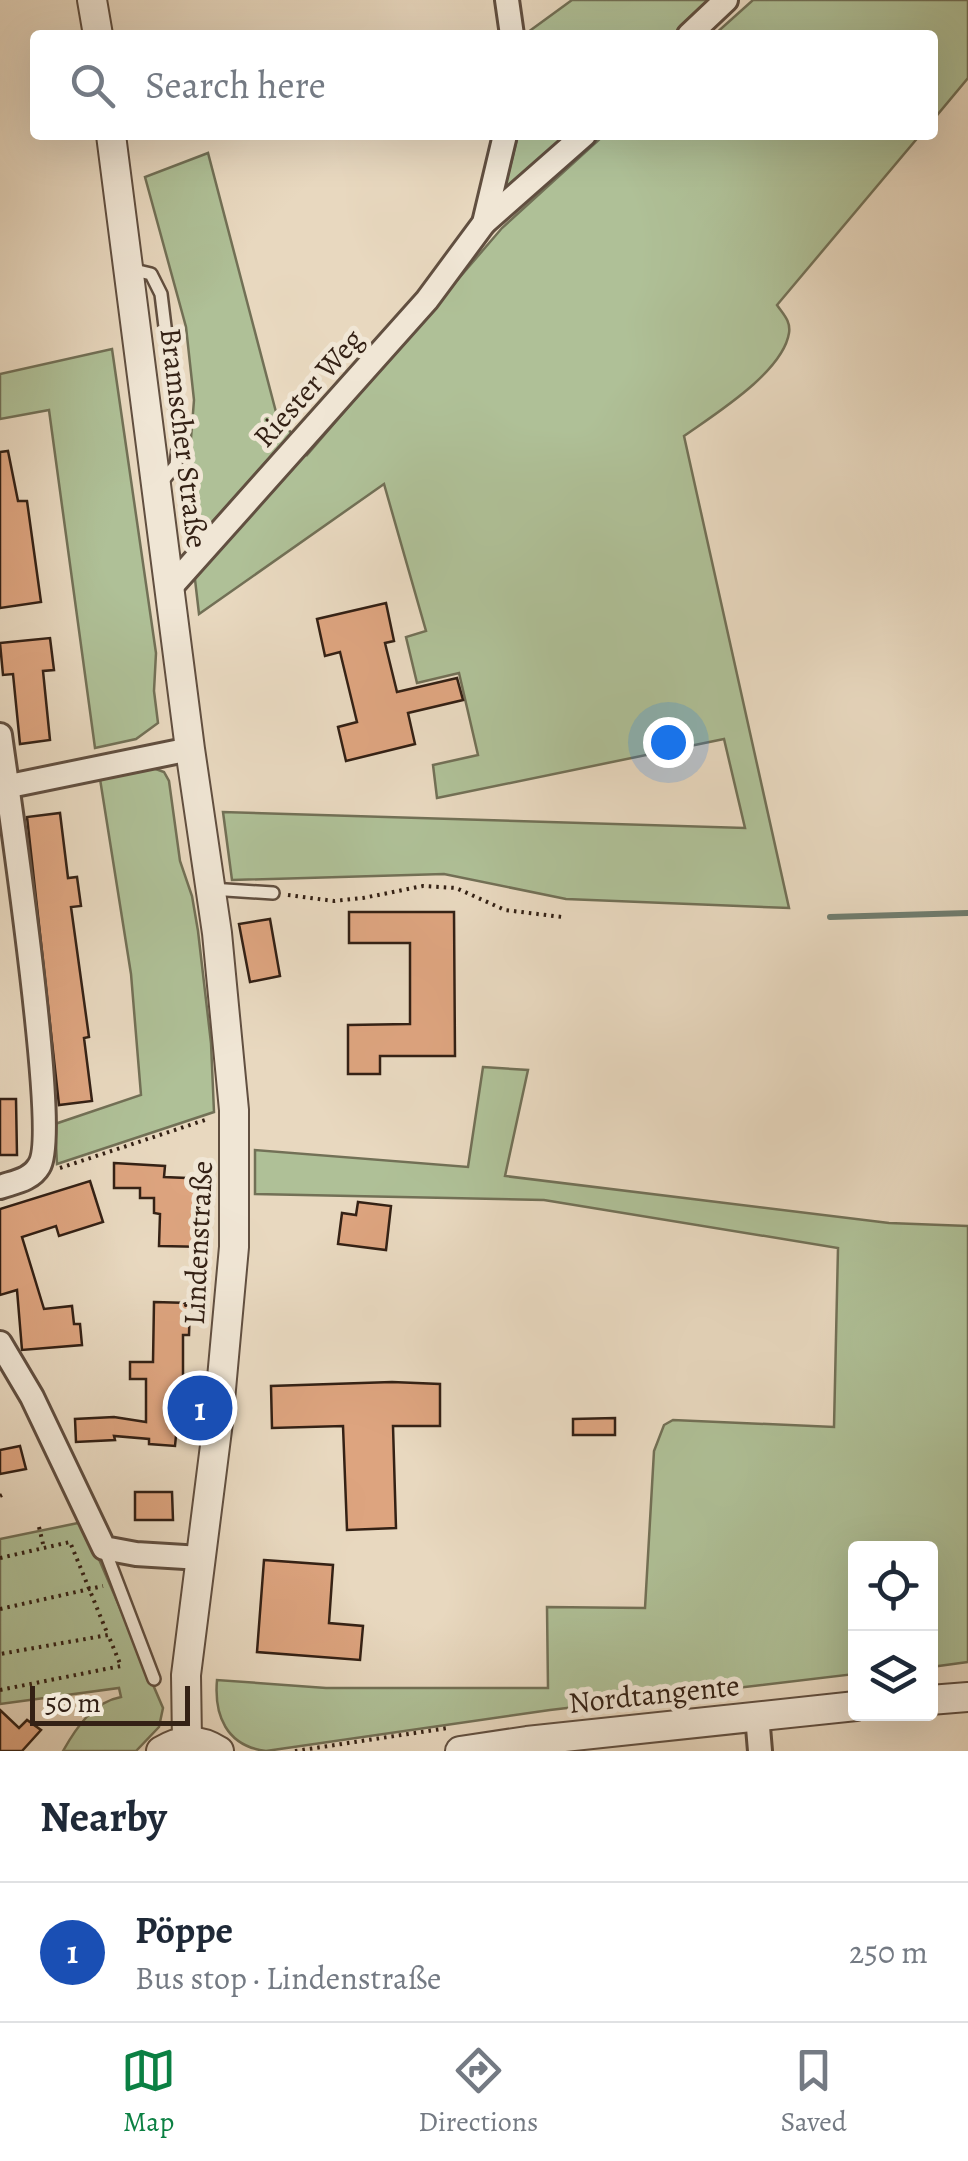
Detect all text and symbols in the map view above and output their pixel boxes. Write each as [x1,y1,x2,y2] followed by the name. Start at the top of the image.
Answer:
[30,30,938,140] search box
[65,58,120,113] icon: search
[145,59,326,111] text: Search here
[244,320,372,456] street label: Riester Weg
[151,326,217,550] street label: Bramscher Straße
[643,717,694,768] your location
[174,1160,222,1326] street label: Lindenstraße
[168,1370,232,1446] pin: 1
[848,1541,938,1721] map controls
[848,1541,938,1631] button: locate
[848,1631,938,1721] button: layers
[566,1665,742,1723] street label: Nordtangente
[30,1681,190,1726] scale bar
[45,1684,101,1722] text: 50 m
[40,1788,167,1845] text: Nearby
[135,1904,233,1956] text: Pöppe
[67,1930,78,1974] text: 1
[849,1930,928,1974] text: 250 m
[135,1956,441,2000] text: Bus stop · Lindenstraße
[121,2043,176,2141] tab: Map
[418,2043,538,2141] tab: Directions
[781,2043,847,2141] tab: Saved

